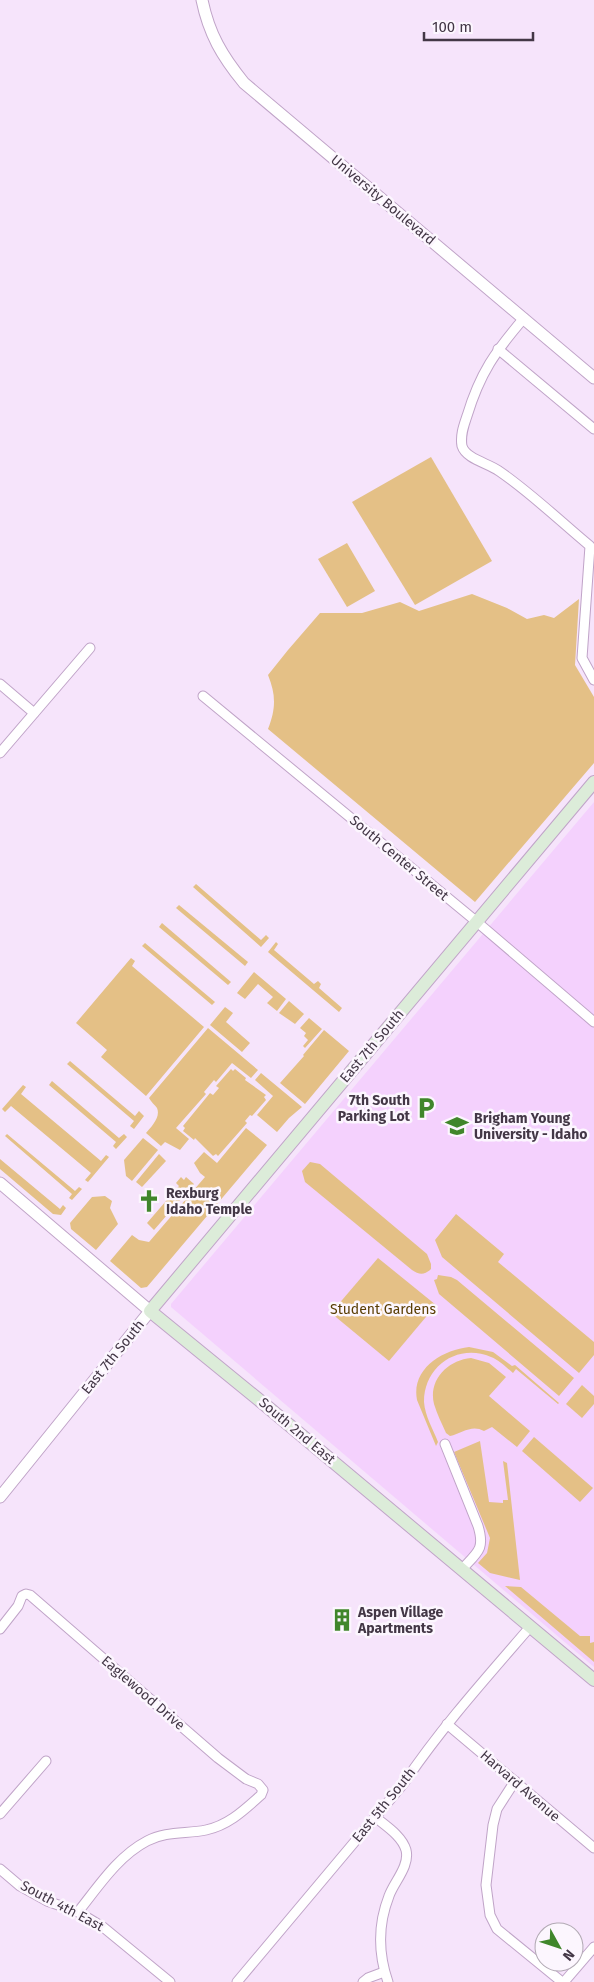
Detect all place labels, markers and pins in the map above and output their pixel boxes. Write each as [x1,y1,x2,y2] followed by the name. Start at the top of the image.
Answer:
[338,1092,411,1125] place label: 7th South Parking Lot
[413,1095,439,1121] parking icon: 7th South Parking Lot
[474,1110,587,1143] place label: Brigham Young University - Idaho
[444,1113,470,1139] school or university icon: Brigham Young University - Idaho
[166,1185,253,1218] place label: Rexburg Idaho Temple
[136,1188,162,1214] church icon: Rexburg Idaho Temple
[357,1604,444,1637] place label: Aspen Village Apartments
[329,1607,355,1633] building icon: Aspen Village Apartments

